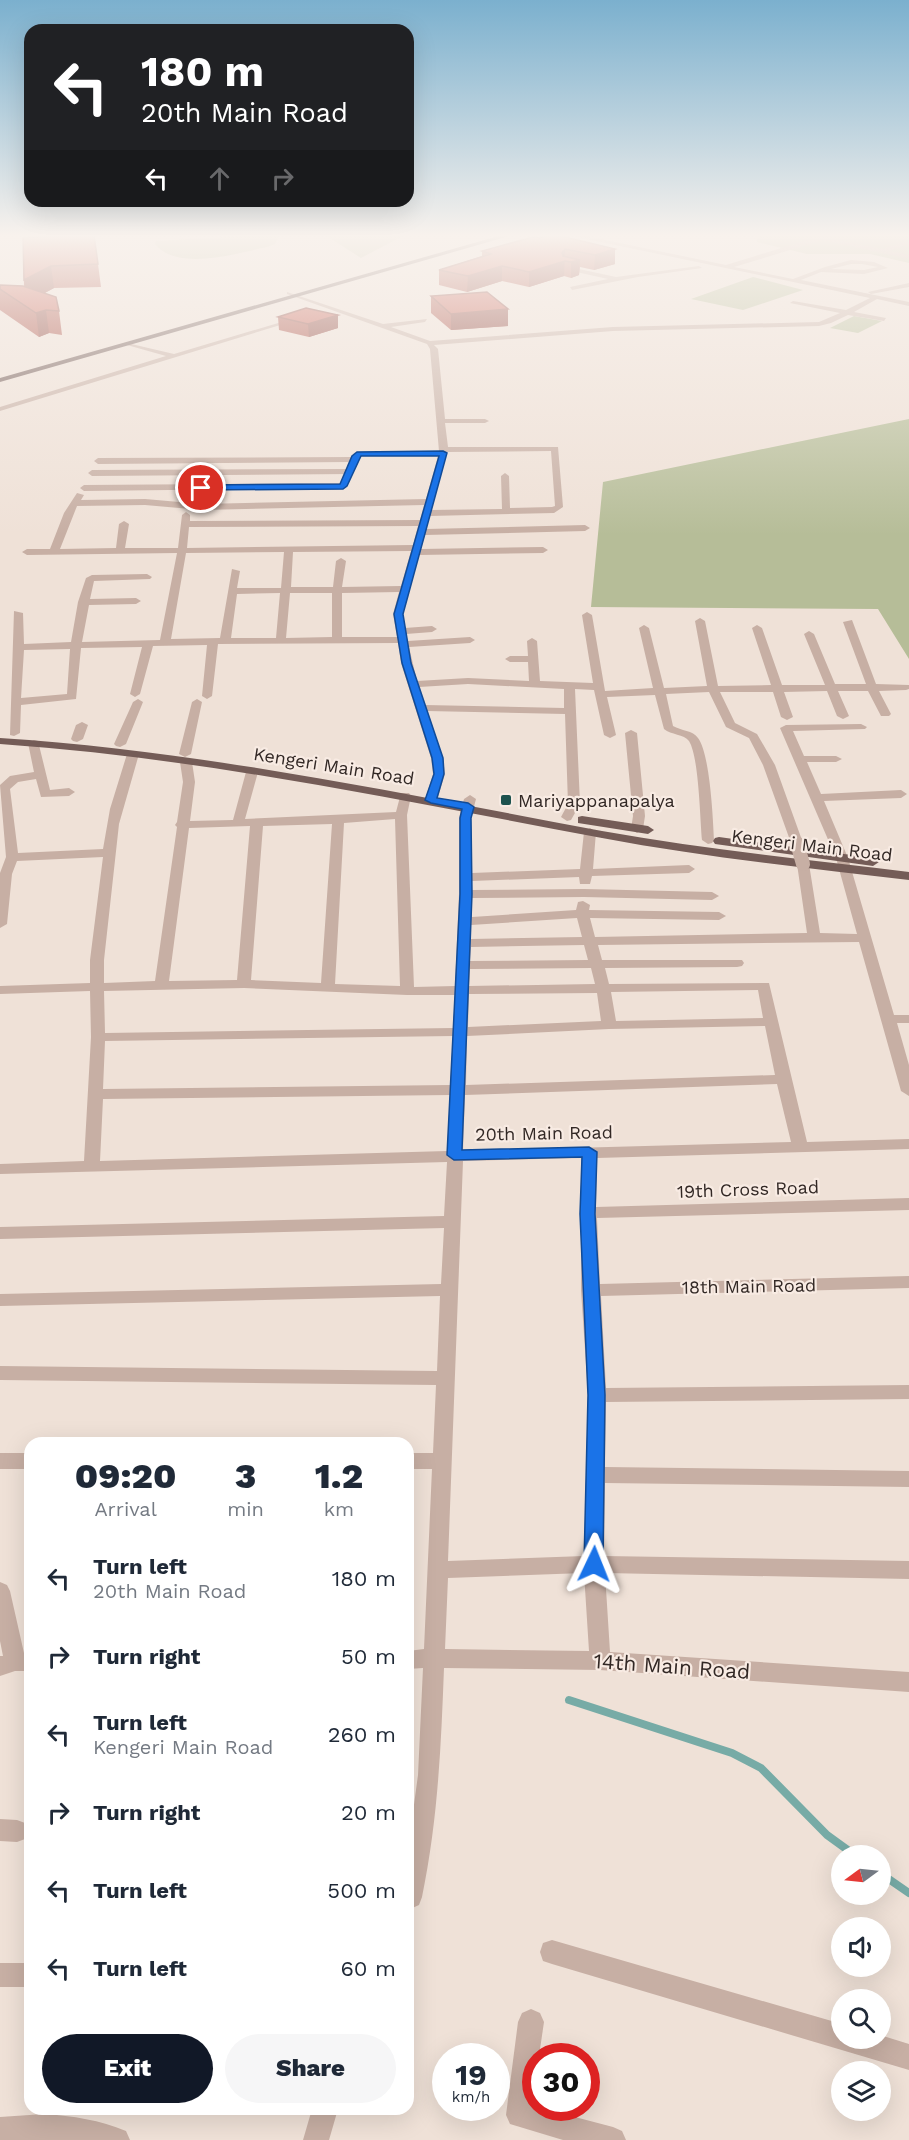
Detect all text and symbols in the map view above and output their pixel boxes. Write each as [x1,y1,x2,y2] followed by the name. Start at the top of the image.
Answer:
[141,47,264,96] text: 180 m
[42,48,120,126] icon: left
[141,97,348,129] text: 20th Main Road
[140,162,173,195] icon: left
[203,162,236,195] icon: ahead
[266,162,299,195] icon: right
[175,462,226,513] pin
[184,471,217,504] icon: arrive
[252,743,416,789] street label: Kengeri Main Road
[518,790,675,811] place label: Mariyappanapalya
[499,793,513,807] marker: Mariyappanapalya
[730,825,894,865] street label: Kengeri Main Road
[475,1121,613,1145] street label: 20th Main Road
[677,1176,819,1202] street label: 19th Cross Road
[682,1274,816,1298] street label: 18th Main Road
[75,1455,176,1497] text: 09:20
[235,1455,256,1497] text: 3
[315,1455,363,1497] text: 1.2
[94,1497,157,1521] text: Arrival
[227,1497,264,1521] text: min
[324,1497,354,1521] text: km
[562,1532,626,1596] position arrow
[93,1554,187,1579] text: Turn left
[42,1562,75,1595] icon: left
[332,1566,396,1591] text: 180 m
[93,1579,246,1603] text: 20th Main Road
[42,1640,75,1673] icon: right
[93,1644,200,1669] text: Turn right
[341,1644,396,1669] text: 50 m
[593,1648,751,1684] street label: 14th Main Road
[93,1710,187,1735] text: Turn left
[42,1718,75,1751] icon: left
[328,1722,396,1747] text: 260 m
[93,1735,273,1759] text: Kengeri Main Road
[42,1796,75,1829] icon: right
[93,1800,200,1825] text: Turn right
[341,1800,396,1825] text: 20 m
[831,1845,891,1905] north arrow
[831,1845,891,2121] map controls
[42,1874,75,1907] icon: left
[93,1878,187,1903] text: Turn left
[327,1878,396,1903] text: 500 m
[831,1917,891,1977] button: sound
[42,1952,75,1985] icon: left
[93,1956,187,1981] text: Turn left
[340,1956,396,1981] text: 60 m
[831,1989,891,2049] button: search
[42,2034,213,2103] button: Exit
[225,2034,396,2103] button: Share
[522,2043,600,2121] speed limit sign: 30
[455,2057,487,2092] text: 19
[831,2061,891,2121] button: layers
[452,2088,490,2106] text: km/h

